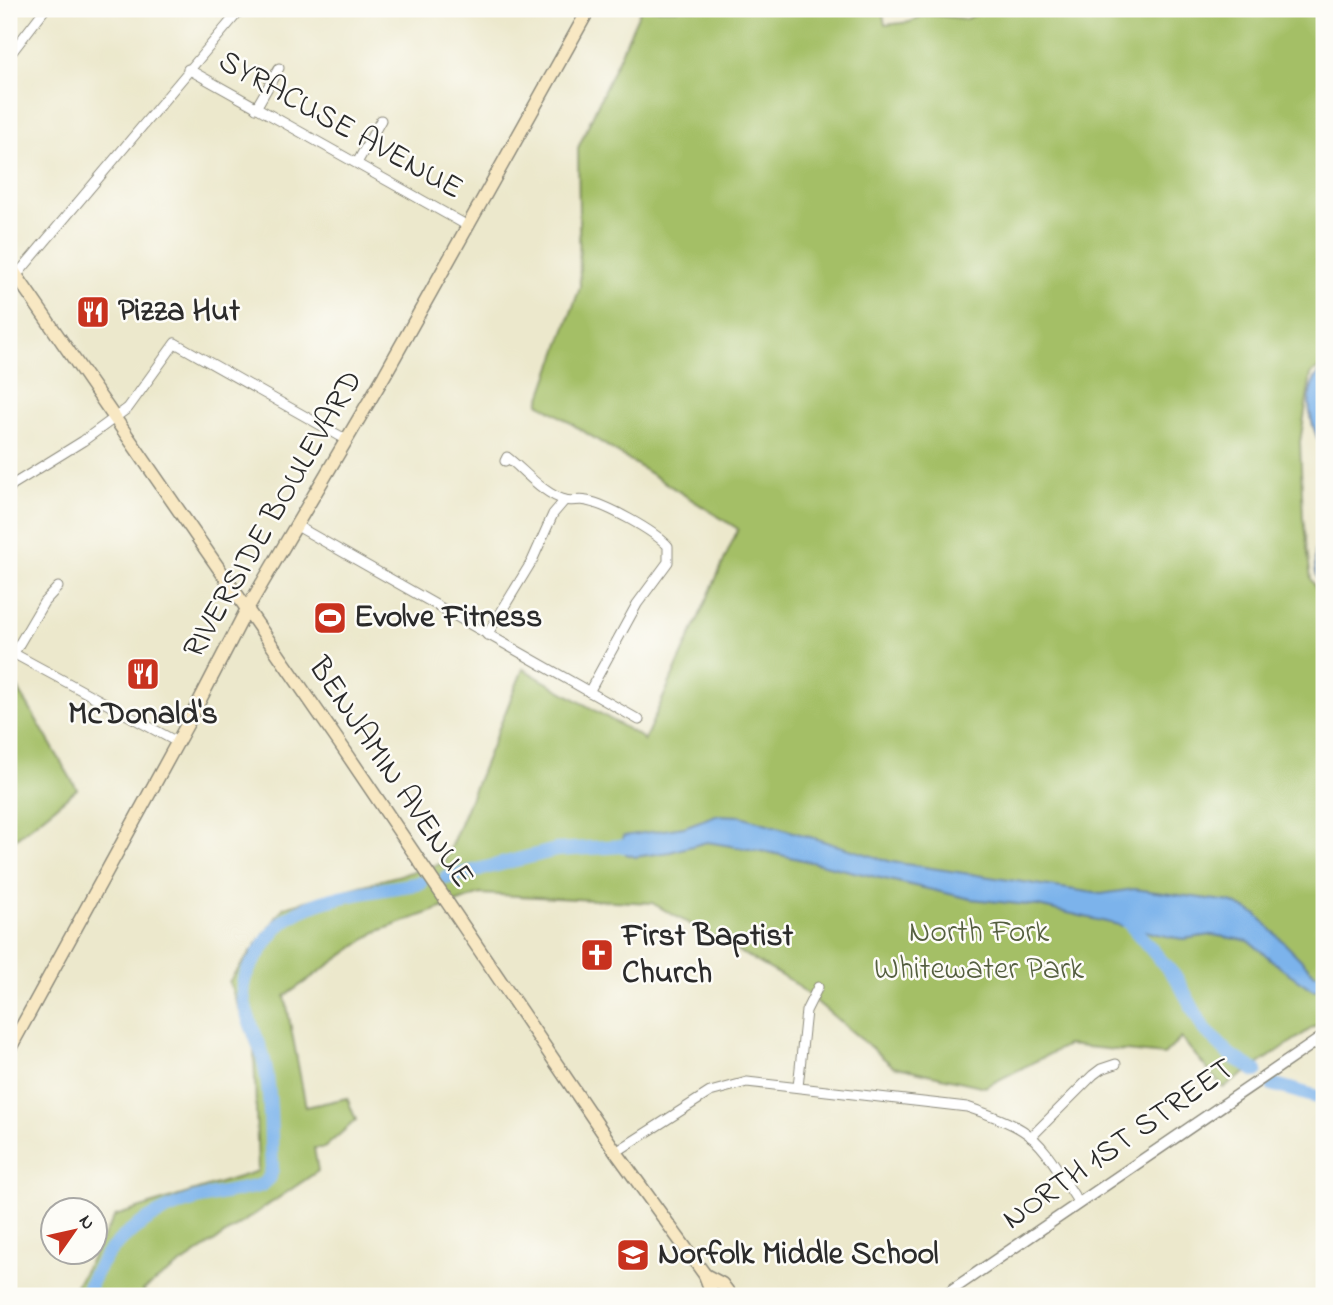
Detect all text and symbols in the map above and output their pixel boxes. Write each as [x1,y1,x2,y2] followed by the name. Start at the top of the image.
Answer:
[209,39,471,213] street label: SYRACUSE AVENUE
[118,289,240,336] place label: Pizza Hut
[74,293,112,331] restaurant icon: Pizza Hut
[172,362,376,668] street label: RIVERSIDE BOULEVARD
[354,595,542,642] place label: Evolve Fitness
[311,599,349,637] sports icon: Evolve Fitness
[295,647,485,898] street label: BENJAMIN AVENUE
[124,655,162,693] restaurant icon: McDonald's
[68,692,218,739] place label: McDonald's
[874,910,1085,994] park label: North Fork Whitewater Park
[620,914,793,998] place label: First Baptist Church
[578,936,616,974] church icon: First Baptist Church
[993,1047,1245,1243] street label: NORTH 1ST STREET
[38,1196,108,1266] north arrow
[71,1210,101,1236] text: N
[658,1232,939,1279] place label: Norfolk Middle School
[614,1236,652,1274] school or university icon: Norfolk Middle School

